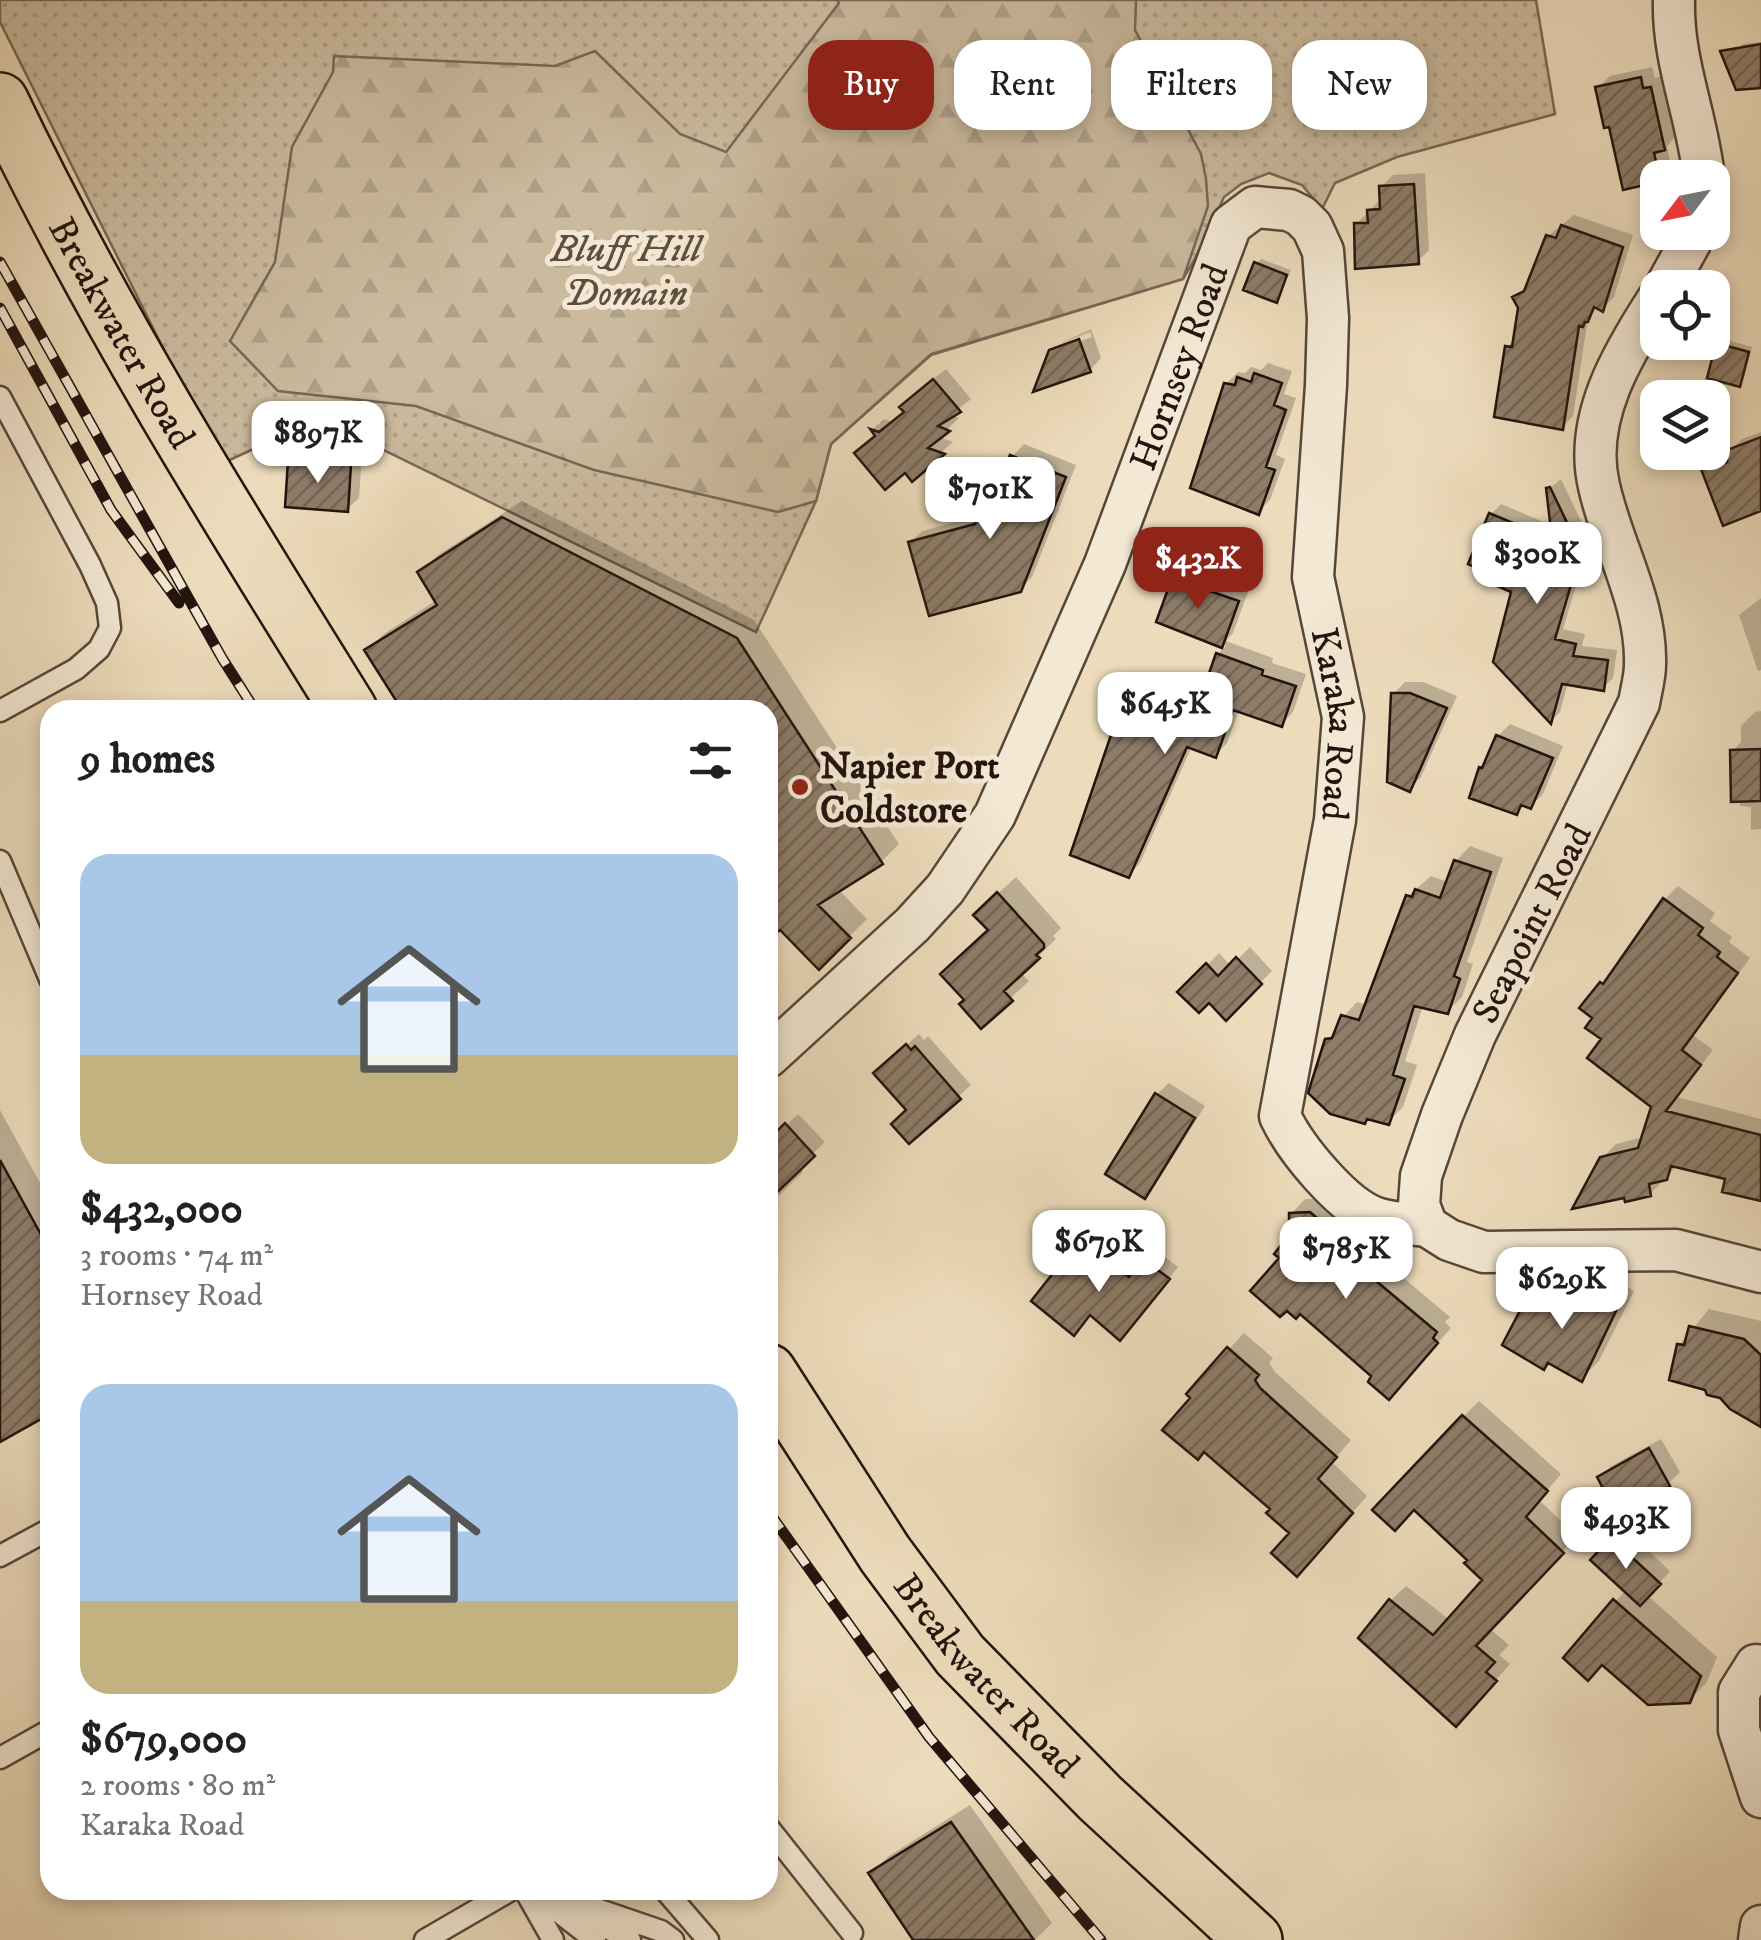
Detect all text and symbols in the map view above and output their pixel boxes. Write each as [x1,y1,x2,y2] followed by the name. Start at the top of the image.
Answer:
[808,40,934,130] chip: Buy
[954,40,1091,130] chip: Rent
[1111,40,1272,130] chip: Filters
[1292,40,1427,130] chip: New
[1640,160,1730,250] north arrow
[1640,160,1730,470] map controls
[37,210,205,458] street label: Breakwater Road
[549,226,705,318] park label: Bluff Hill Domain
[1120,257,1241,478] street label: Hornsey Road
[1640,270,1730,360] button: locate
[1640,380,1730,470] button: layers
[248,401,388,486] pin: $897K
[274,413,362,453] text: $897K
[920,457,1060,542] pin: $701K
[947,469,1033,509] text: $701K
[1467,522,1607,607] pin: $300K
[1128,527,1268,612] pin: $432K
[1494,534,1580,574] text: $300K
[1155,539,1241,579] text: $432K
[1298,623,1365,822] street label: Karaka Road
[1095,672,1235,757] pin: $645K
[1120,684,1210,724] text: $645K
[683,733,738,788] icon: filters
[80,734,215,786] text: 9 homes
[820,743,999,835] place label: Napier Port Coldstore
[789,776,811,798] marker: Napier Port Coldstore
[1462,816,1604,1032] street label: Seapoint Road
[319,919,499,1099] icon: home
[80,1184,243,1236] text: $432,000
[1029,1210,1169,1295] pin: $679K
[1276,1217,1416,1302] pin: $785K
[1054,1222,1144,1262] text: $679K
[1302,1229,1390,1269] text: $785K
[80,1236,273,1276] text: 3 rooms · 74 m²
[1492,1247,1632,1332] pin: $629K
[1518,1259,1606,1299] text: $629K
[80,1276,263,1316] text: Hornsey Road
[319,1449,499,1629] icon: home
[1556,1487,1696,1572] pin: $493K
[1583,1499,1669,1539] text: $493K
[882,1565,1089,1789] street label: Breakwater Road
[80,1714,247,1766] text: $679,000
[80,1766,275,1806] text: 2 rooms · 80 m²
[80,1806,244,1846] text: Karaka Road

